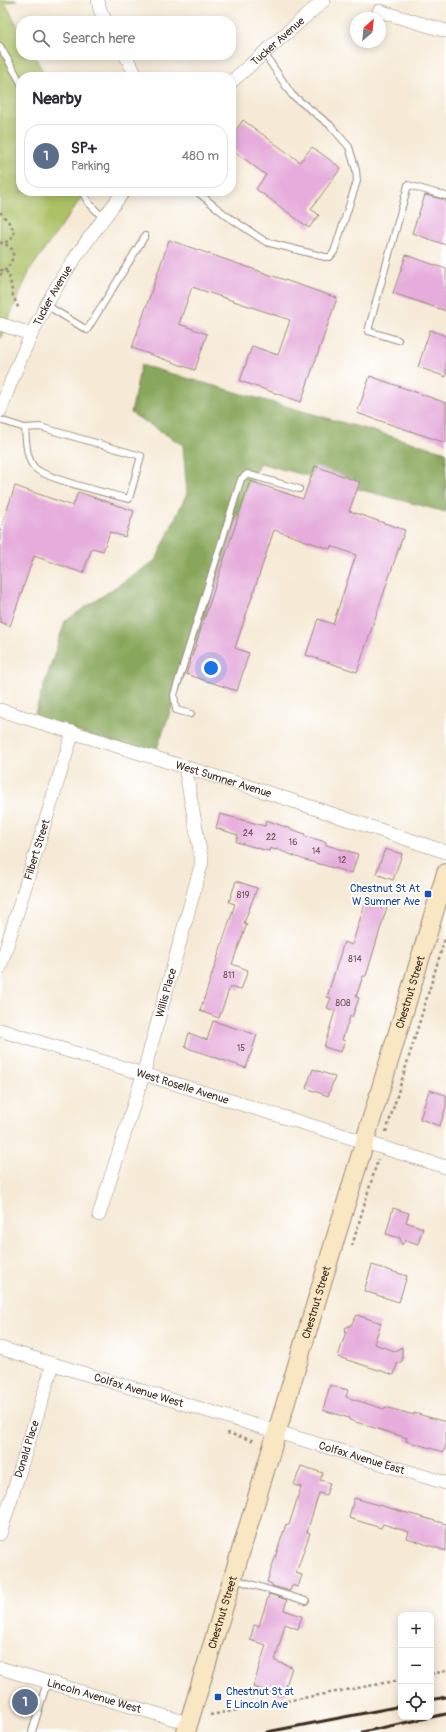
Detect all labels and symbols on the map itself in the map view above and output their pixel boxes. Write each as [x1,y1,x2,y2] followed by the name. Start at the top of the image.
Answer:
[350,12,386,48] north arrow
[248,14,308,68] street label: Tucker Avenue
[31,263,75,328] street label: Tucker Avenue
[201,658,221,678] your location
[174,758,274,801] street label: West Sumner Avenue
[22,817,53,882] street label: Filbert Street
[243,828,254,839] house number: 24
[266,832,276,843] house number: 22
[289,837,297,848] house number: 16
[312,846,321,857] house number: 14
[338,855,346,866] house number: 12
[350,882,421,908] place label: Chestnut St At W Sumner Ave
[423,889,433,899] marker: Chestnut St At W Sumner Ave
[237,890,250,901] house number: 819
[348,954,362,965] house number: 814
[393,954,428,1030] street label: Chestnut Street
[153,966,179,1019] street label: Willis Place
[223,970,235,981] house number: 811
[335,998,351,1009] house number: 808
[237,1043,245,1054] house number: 15
[135,1066,231,1107] street label: West Roselle Avenue
[299,1264,334,1340] street label: Chestnut Street
[92,1371,185,1410] street label: Colfax Avenue West
[12,1418,42,1479] street label: Donald Place
[317,1439,407,1477] street label: Colfax Avenue East
[206,1574,240,1650] street label: Chestnut Street
[45,1676,143,1716] street label: Lincoln Avenue West
[226,1685,294,1711] place label: Chestnut St at E Lincoln Ave
[12,1687,38,1717] pin: 1
[213,1692,223,1702] marker: Chestnut St at E Lincoln Ave

